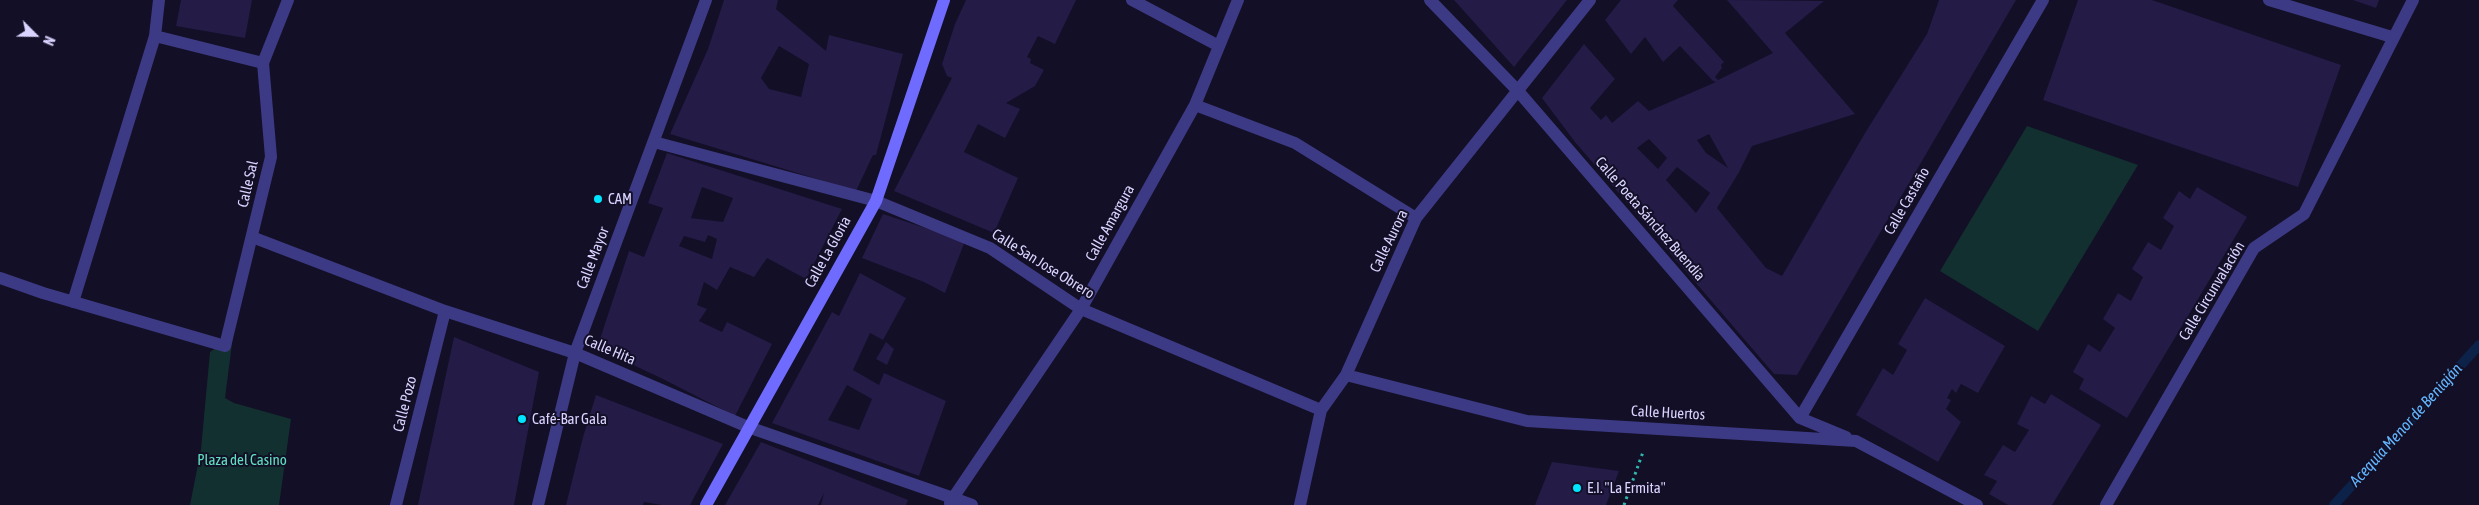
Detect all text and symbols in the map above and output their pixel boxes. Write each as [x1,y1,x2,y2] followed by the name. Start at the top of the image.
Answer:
[10,10,60,60] north arrow
[40,34,58,48] text: N
[1591,153,1709,285] street label: Calle Poeta Sánchez Buendía
[234,159,262,209] street label: Calle Sal
[1880,164,1934,238] street label: Calle Castaño
[1082,182,1138,264] street label: Calle Amargura
[608,190,632,208] place label: CAM
[592,193,604,205] marker: CAM
[1366,207,1412,275] street label: Calle Aurora
[801,213,855,291] street label: Calle La Gloria
[573,224,613,292] street label: Calle Mayor
[988,225,1098,303] street label: Calle San Jose Obrero
[2175,238,2249,344] street label: Calle Circunvalación
[582,331,638,369] street label: Calle Hita
[2346,359,2466,491] water label: Acequia Menor de Beniaján
[389,374,421,434] street label: Calle Pozo
[1631,402,1705,424] street label: Calle Huertos
[532,410,607,428] place label: Café-Bar Gala
[516,413,528,425] marker: Café-Bar Gala
[197,451,287,469] park label: Plaza del Casino
[1587,479,1666,497] place label: E.I. "La Ermita"
[1571,482,1583,494] marker: E.I. "La Ermita"

